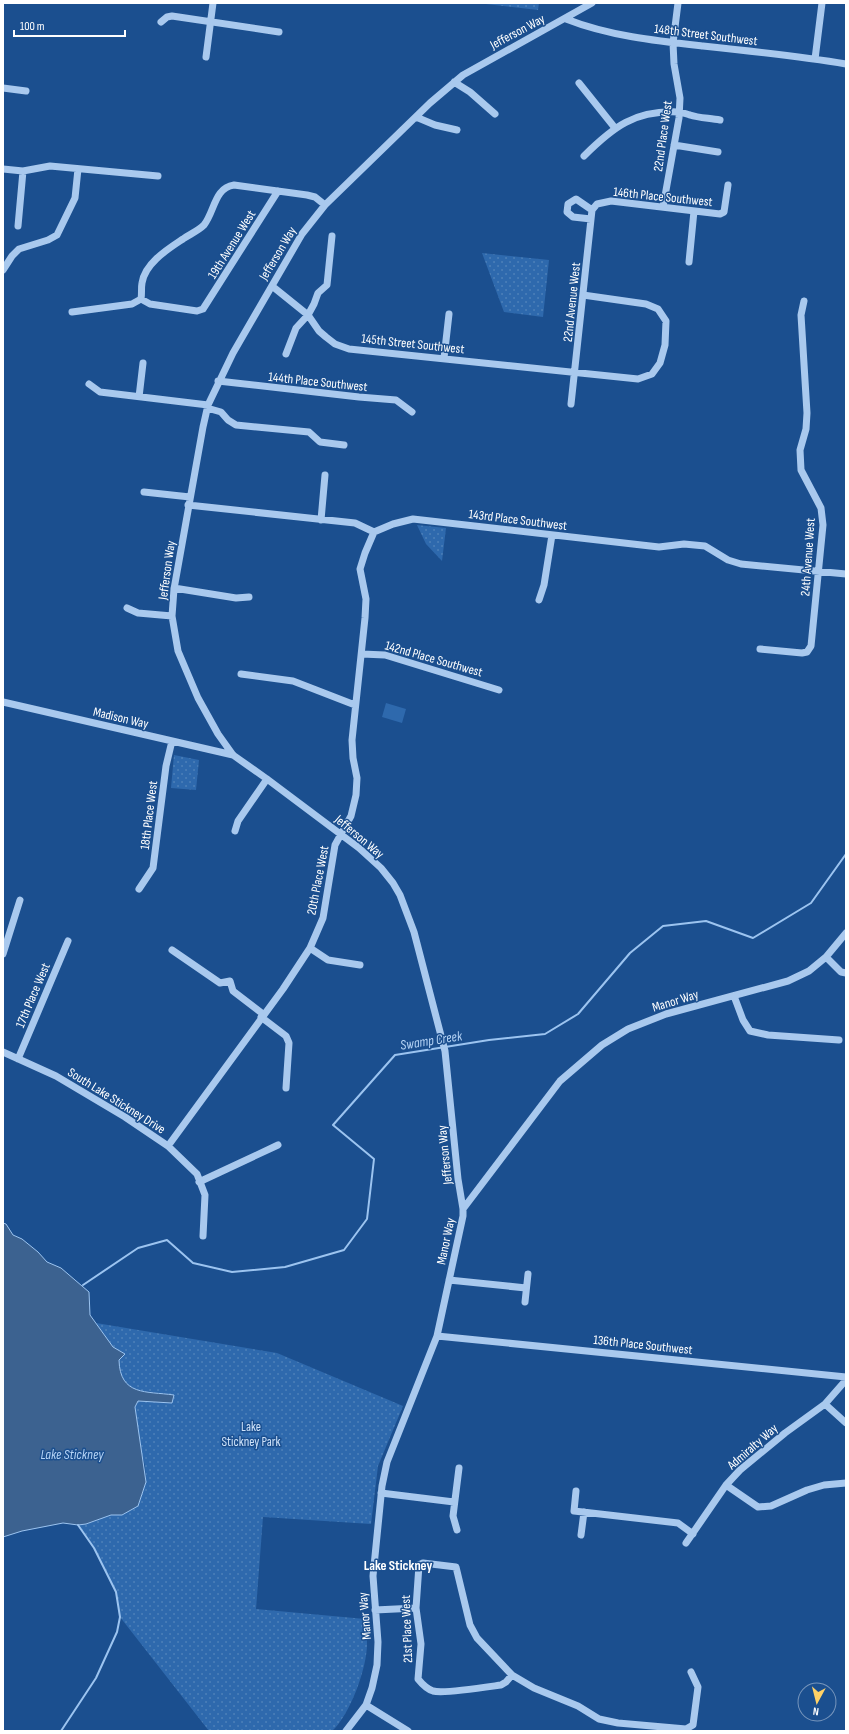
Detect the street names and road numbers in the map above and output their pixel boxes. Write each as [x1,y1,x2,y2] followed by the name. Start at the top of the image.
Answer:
[487,11,548,53] street label: Jefferson Way
[653,21,758,49] street label: 148th Street Southwest
[650,100,676,173] street label: 22nd Place West
[613,184,713,210] street label: 146th Place Southwest
[204,207,259,282] street label: 19th Avenue West
[255,224,300,284] street label: Jefferson Way
[560,262,584,343] street label: 22nd Avenue West
[361,331,465,357] street label: 145th Street Southwest
[268,369,368,395] street label: 144th Place Southwest
[468,506,568,534] street label: 143rd Place Southwest
[797,517,819,597] street label: 24th Avenue West
[155,540,179,602] street label: Jefferson Way
[383,637,484,681] street label: 142nd Place Southwest
[92,704,150,732] street label: Madison Way
[137,780,161,850] street label: 18th Place West
[331,811,387,862] street label: Jefferson Way
[303,844,333,916] street label: 20th Place West
[12,961,54,1030] street label: 17th Place West
[650,986,700,1016] street label: Manor Way
[65,1064,168,1137] street label: South Lake Stickney Drive
[434,1124,456,1186] street label: Jefferson Way
[433,1216,459,1266] street label: Manor Way
[593,1332,693,1358] street label: 136th Place Southwest
[723,1420,781,1474] street label: Admiralty Way
[355,1592,375,1640] street label: Manor Way
[398,1595,416,1663] street label: 21st Place West

